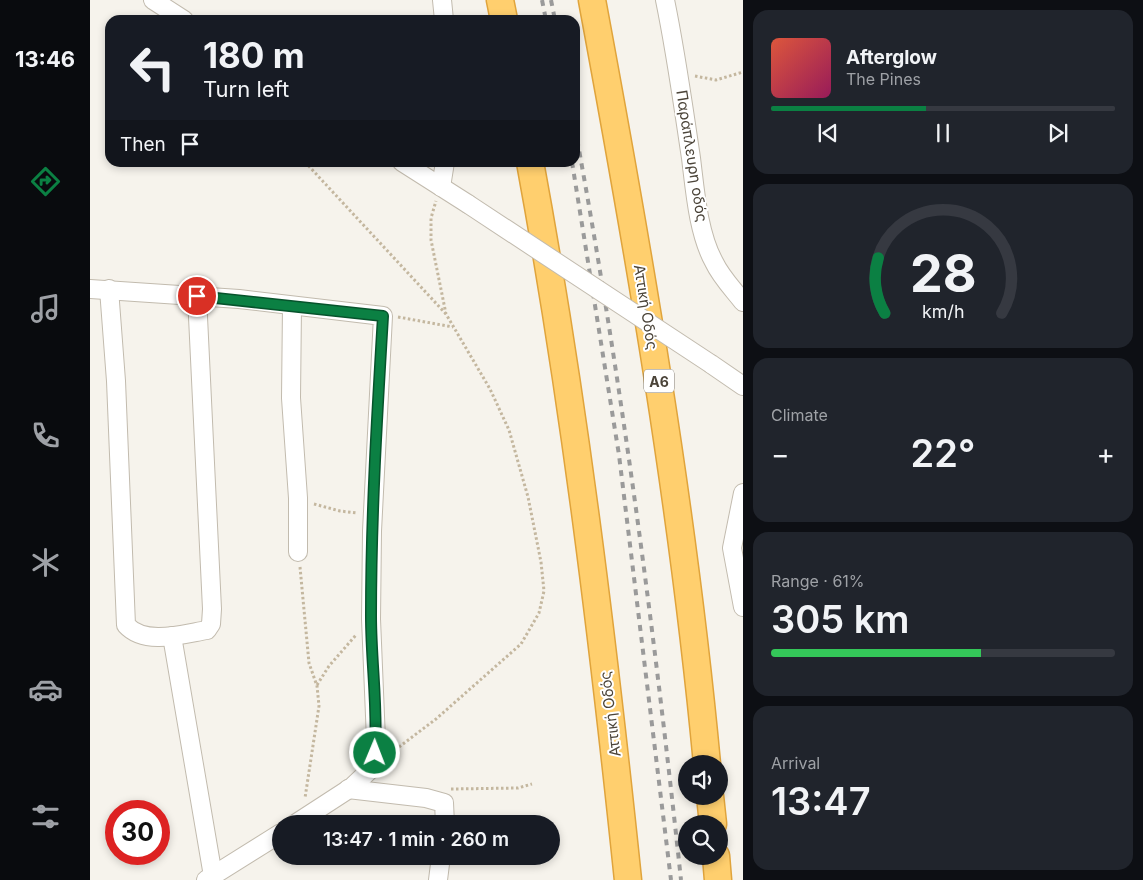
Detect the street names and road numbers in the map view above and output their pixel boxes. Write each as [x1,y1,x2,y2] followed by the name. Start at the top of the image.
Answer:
[672,89,712,223] street label: Παράπλευρη οδός
[630,263,662,351] street label: Αττική Οδός
[644,370,674,392] road number: Α6
[595,670,625,758] street label: Αττική Οδός

